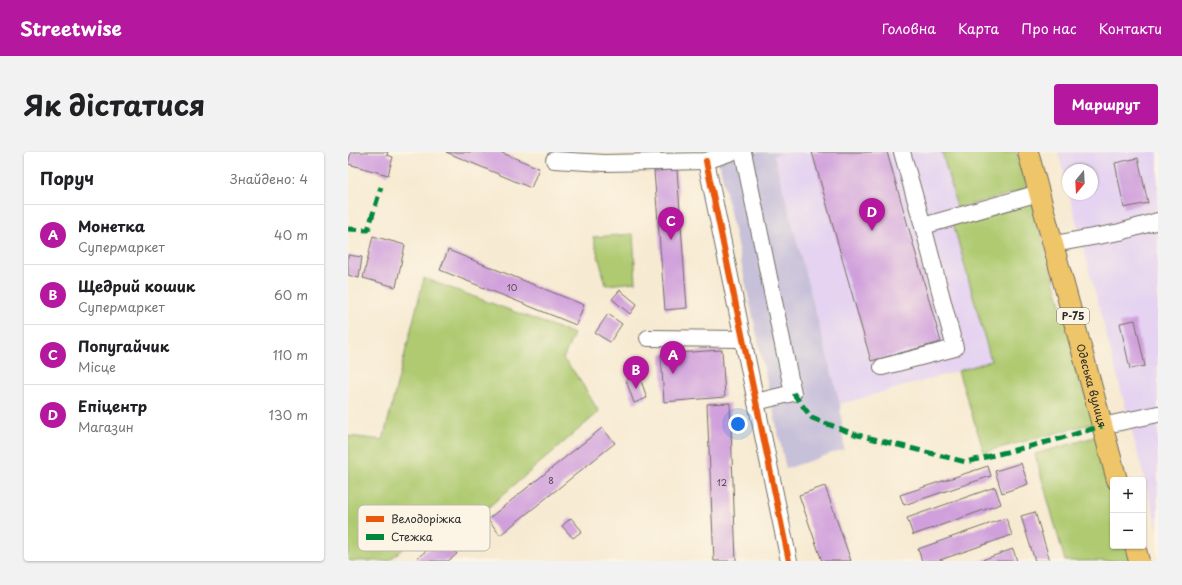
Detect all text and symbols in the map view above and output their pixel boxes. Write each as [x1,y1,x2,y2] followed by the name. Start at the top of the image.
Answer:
[20,14,122,42] text: Streetwise
[882,18,936,39] text: Головна
[958,18,999,39] text: Карта
[1021,18,1077,39] text: Про нас
[1099,18,1162,39] text: Контакти
[24,83,205,126] text: Як дістатися
[1054,84,1158,125] button: Маршрут
[1062,164,1098,200] north arrow
[40,165,94,191] text: Поруч
[230,169,308,188] text: Знайдено: 4
[859,198,885,231] pin: D
[658,207,684,240] pin: C
[78,214,145,237] text: Монетка
[48,225,58,244] text: A
[274,225,308,244] text: 40 m
[78,237,165,256] text: Супермаркет
[78,274,195,297] text: Щедрий кошик
[507,280,518,294] house number: 10
[49,285,57,304] text: B
[274,285,308,304] text: 60 m
[78,297,165,316] text: Супермаркет
[1057,308,1089,324] road number: Р-75
[78,334,169,357] text: Попугайчик
[660,341,686,374] pin: A
[1072,342,1111,429] street label: Одеська вулиця
[48,345,58,364] text: C
[273,345,308,364] text: 110 m
[623,356,649,389] pin: B
[78,357,116,376] text: Місце
[78,394,147,417] text: Епіцентр
[48,405,58,424] text: D
[269,405,308,424] text: 130 m
[728,414,748,434] your location
[78,417,134,436] text: Магазин
[548,473,554,487] house number: 8
[717,475,727,489] house number: 12
[1110,477,1146,549] map controls
[1110,477,1146,513] button: +
[358,505,490,551] legend
[391,510,461,527] text: Велодоріжка
[1110,513,1146,549] button: −
[391,528,433,545] text: Стежка

